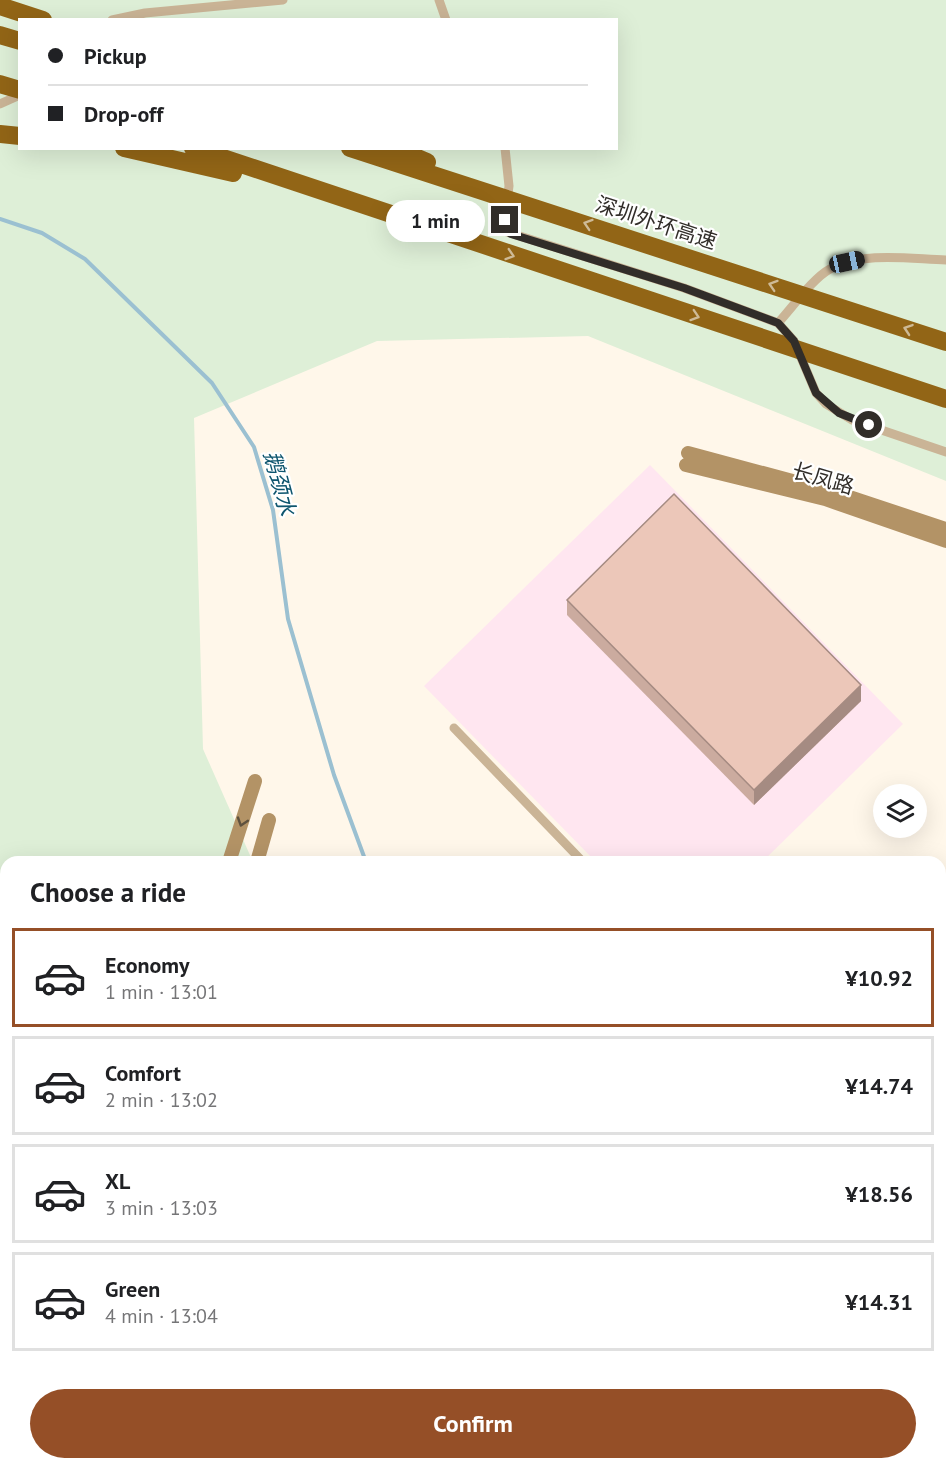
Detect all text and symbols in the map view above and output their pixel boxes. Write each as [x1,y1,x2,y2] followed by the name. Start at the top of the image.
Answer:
[84,42,147,70] text: Pickup
[84,100,163,128] text: Drop-off
[592,190,720,255] street label: 深圳外环高速
[385,199,484,241] callout: 1 min
[491,206,518,233] route end
[411,208,460,234] text: 1 min
[583,219,594,232] one-way arrow
[504,247,515,260] one-way arrow
[828,249,866,275] car
[768,279,779,292] one-way arrow
[689,309,700,321] one-way arrow
[903,324,913,336] one-way arrow
[855,411,882,438] route start
[258,447,302,519] water label: 鹅颈水
[789,457,857,500] street label: 长凤路
[873,784,927,838] map controls
[873,784,927,838] button: layers
[237,816,249,827] one-way arrow
[30,875,186,909] text: Choose a ride
[33,951,87,1005] icon: car
[105,951,189,979] text: Economy
[845,964,913,992] text: ¥10.92
[105,979,218,1005] text: 1 min · 13:01
[33,1059,87,1113] icon: car
[105,1059,181,1087] text: Comfort
[845,1072,913,1100] text: ¥14.74
[105,1087,218,1113] text: 2 min · 13:02
[33,1167,87,1221] icon: car
[105,1167,130,1195] text: XL
[845,1180,913,1208] text: ¥18.56
[105,1195,218,1221] text: 3 min · 13:03
[33,1275,87,1329] icon: car
[105,1275,160,1303] text: Green
[845,1288,913,1316] text: ¥14.31
[105,1303,218,1329] text: 4 min · 13:04
[30,1389,916,1458] button: Confirm

